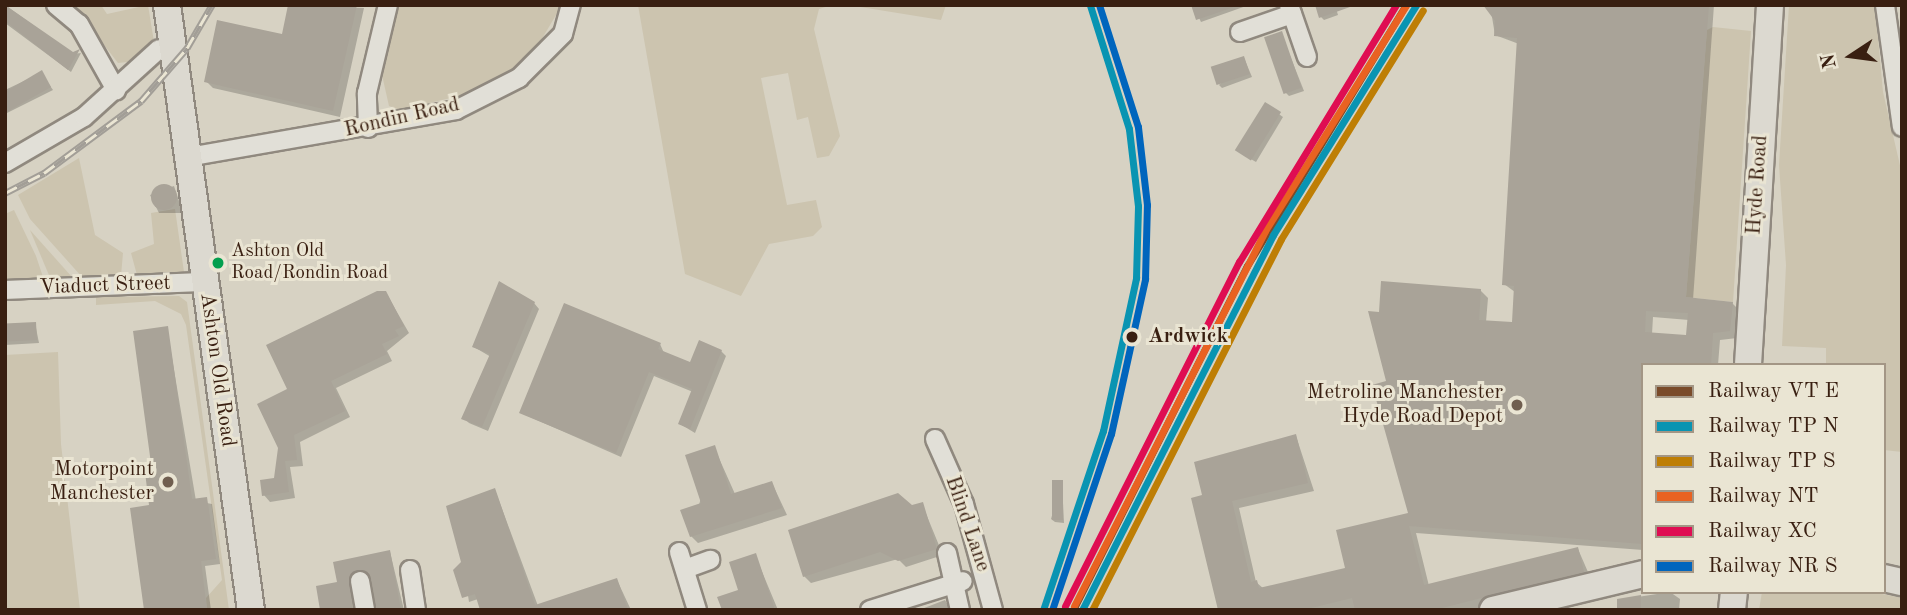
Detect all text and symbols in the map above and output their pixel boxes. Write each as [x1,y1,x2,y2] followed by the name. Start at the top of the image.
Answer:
[1816,21,1886,91] north arrow
[1819,52,1841,70] text: N
[342,93,462,143] street label: Rondin Road
[1742,134,1774,236] street label: Hyde Road
[231,241,388,285] place label: Ashton Old Road/Rondin Road
[211,256,225,270] marker: Ashton Old Road/Rondin Road
[39,271,171,301] street label: Viaduct Street
[194,291,240,449] street label: Ashton Old Road
[1148,324,1228,350] place label: Ardwick
[1122,327,1142,347] marker: Ardwick
[1641,363,1886,594] legend
[1307,380,1503,430] place label: Metroline Manchester Hyde Road Depot
[1708,381,1839,402] text: Railway VT E
[1509,397,1525,413] marker: Metroline Manchester Hyde Road Depot
[1708,416,1839,437] text: Railway TP N
[1708,451,1836,472] text: Railway TP S
[50,457,154,507] place label: Motorpoint Manchester
[939,473,995,575] street label: Blind Lane
[160,474,176,490] marker: Motorpoint Manchester
[1708,486,1819,507] text: Railway NT
[1708,521,1817,542] text: Railway XC
[1708,556,1838,577] text: Railway NR S

